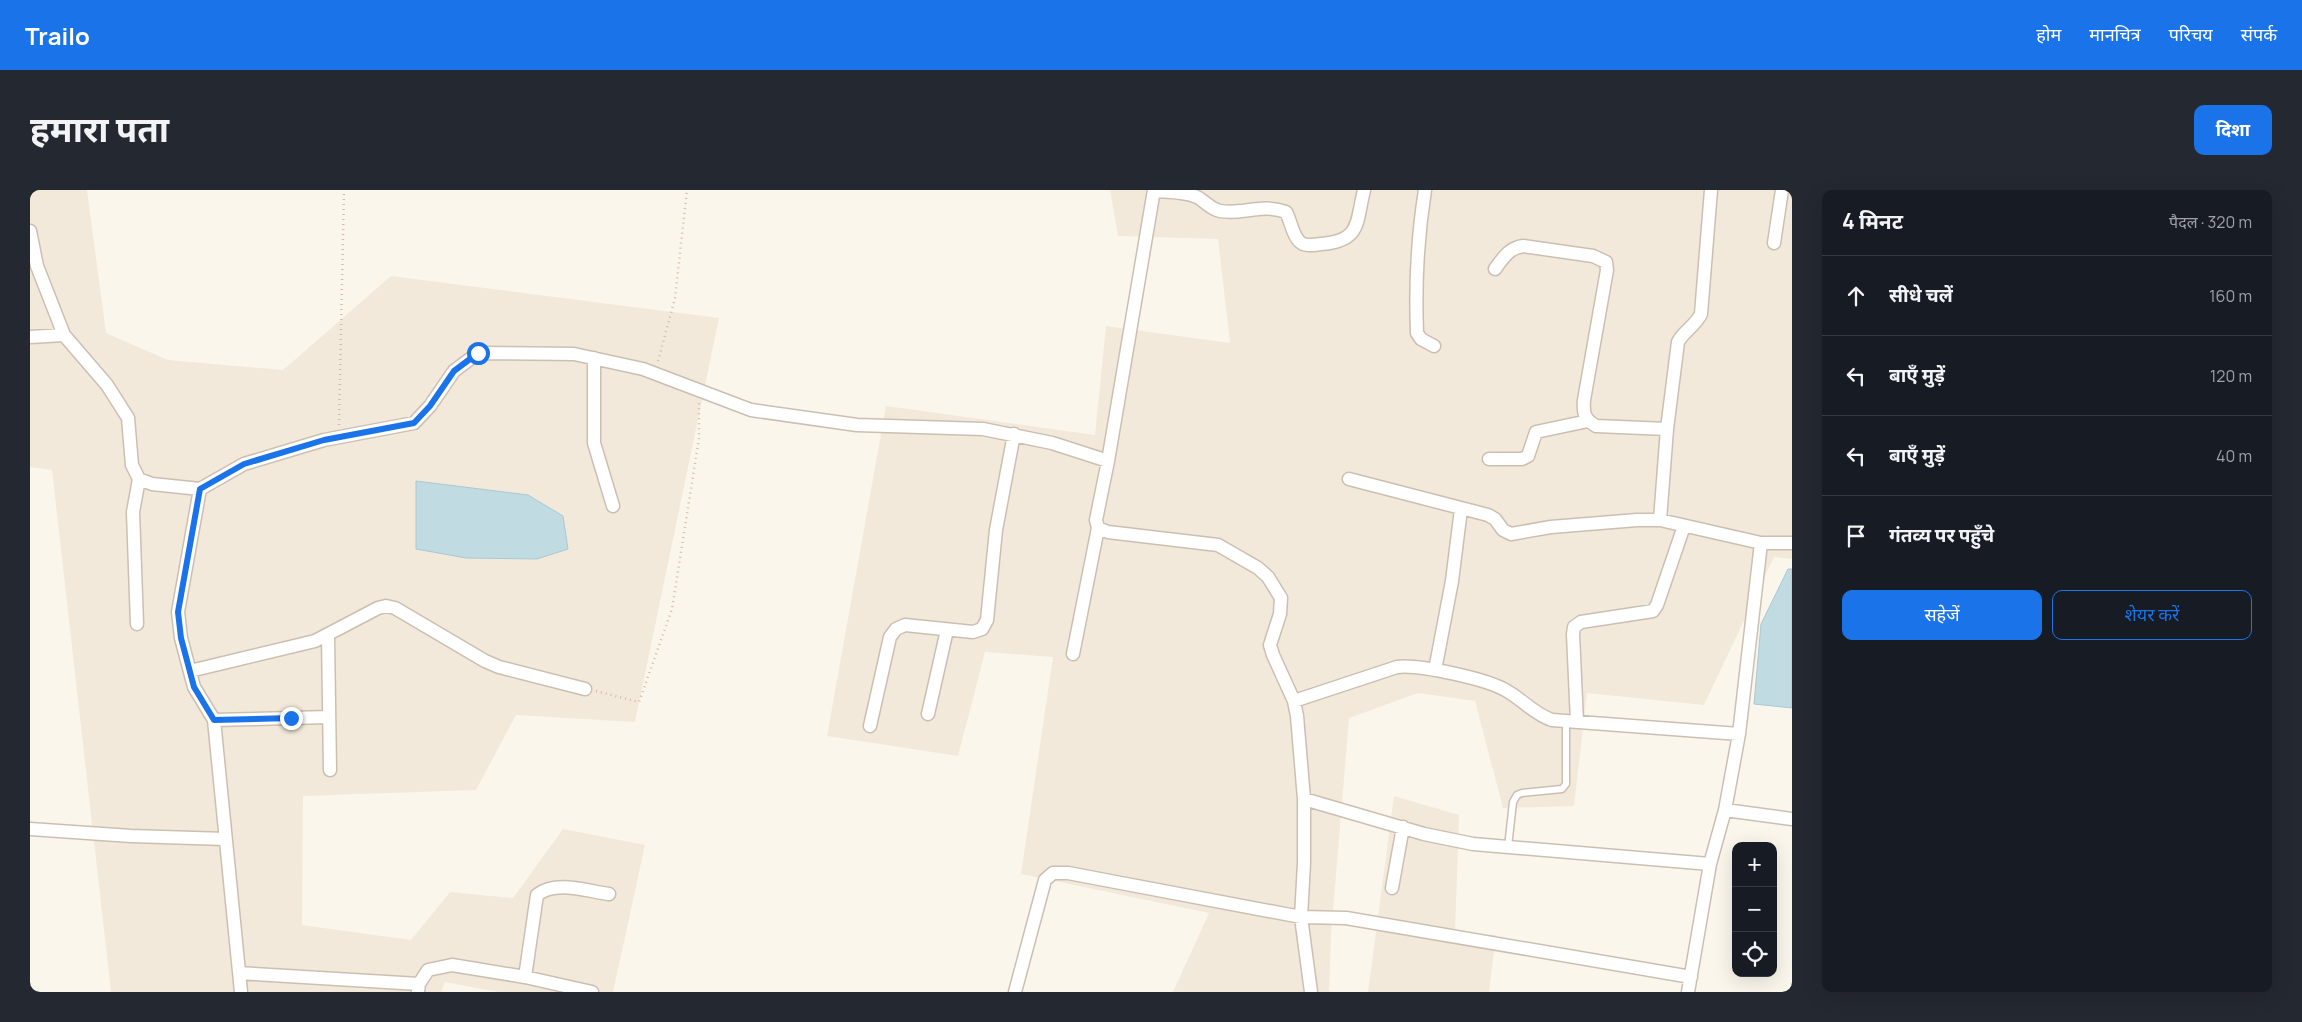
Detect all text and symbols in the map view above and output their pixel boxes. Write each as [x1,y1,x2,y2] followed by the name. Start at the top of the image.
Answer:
[25,19,90,52] text: Trailo
[2036,22,2061,46] text: होम
[2089,22,2141,46] text: मानचित्र
[2169,22,2213,46] text: परिचय
[2241,22,2277,46] text: संपर्क
[30,105,169,153] text: हमारा पता
[2194,105,2272,155] button: दिशा
[1842,207,1903,235] text: 4 मिनट
[2169,211,2252,233] text: पैदल · 320 m
[1842,282,1870,310] icon: ahead
[1889,282,1953,308] text: सीधे चलें
[2209,285,2252,307] text: 160 m
[467,342,490,365] route start
[1842,362,1870,390] icon: left
[1889,362,1945,388] text: बाएँ मुड़ें
[2210,365,2252,387] text: 120 m
[1842,442,1870,470] icon: left
[1889,442,1945,468] text: बाएँ मुड़ें
[2216,445,2252,467] text: 40 m
[1842,522,1870,550] icon: arrive
[1889,522,1994,548] text: गंतव्य पर पहुँचे
[1842,590,2042,640] button: सहेजें
[2052,590,2252,640] button: शेयर करें
[280,707,303,730] route end
[1732,842,1777,977] map controls
[1732,842,1777,887] button: +
[1732,887,1777,932] button: −
[1732,932,1777,977] button: locate

